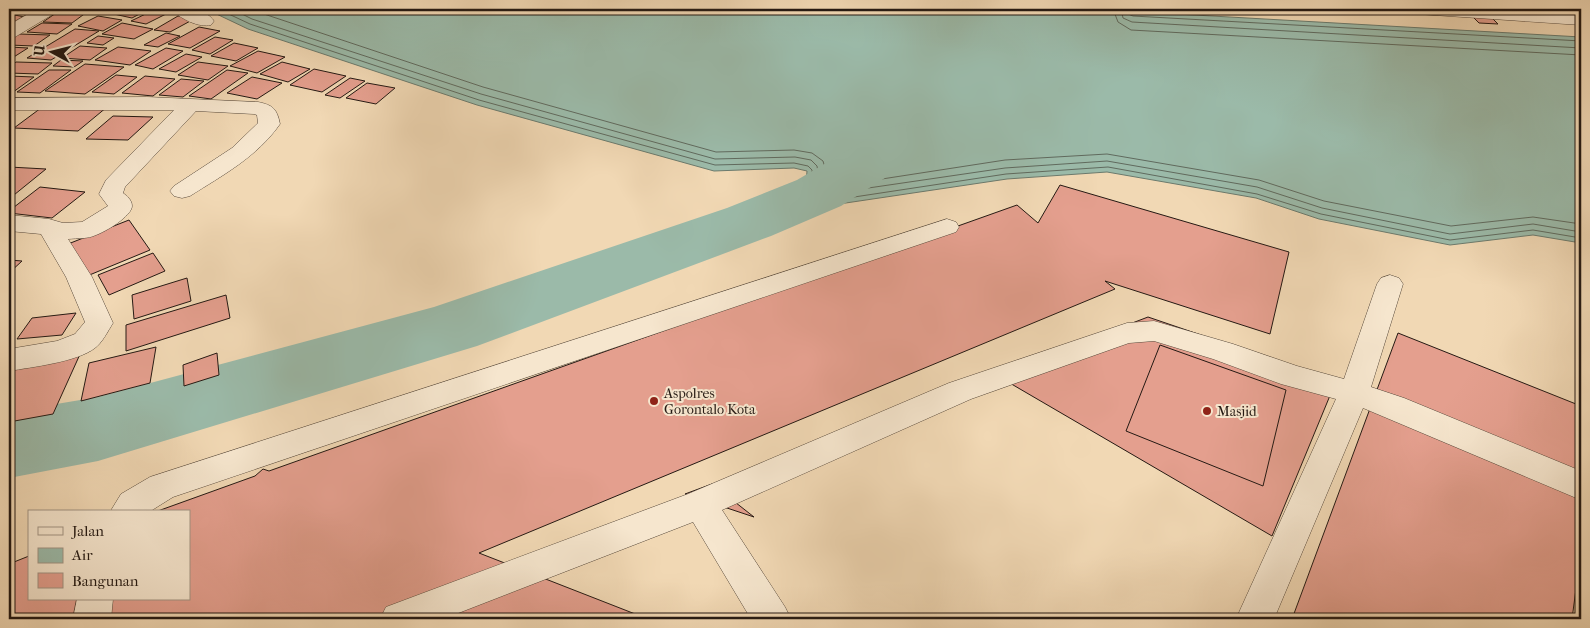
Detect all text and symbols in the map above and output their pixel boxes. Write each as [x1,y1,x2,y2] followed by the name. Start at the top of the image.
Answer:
[28,28,78,78] north arrow
[30,44,49,58] text: U
[663,385,756,418] place label: Aspolres Gorontalo Kota
[648,395,660,407] marker: Aspolres Gorontalo Kota
[1217,403,1257,420] place label: Masjid
[1201,405,1213,417] marker: Masjid
[28,510,190,600] legend
[71,522,104,540] text: Jalan
[71,546,93,564] text: Air
[72,572,139,590] text: Bangunan

